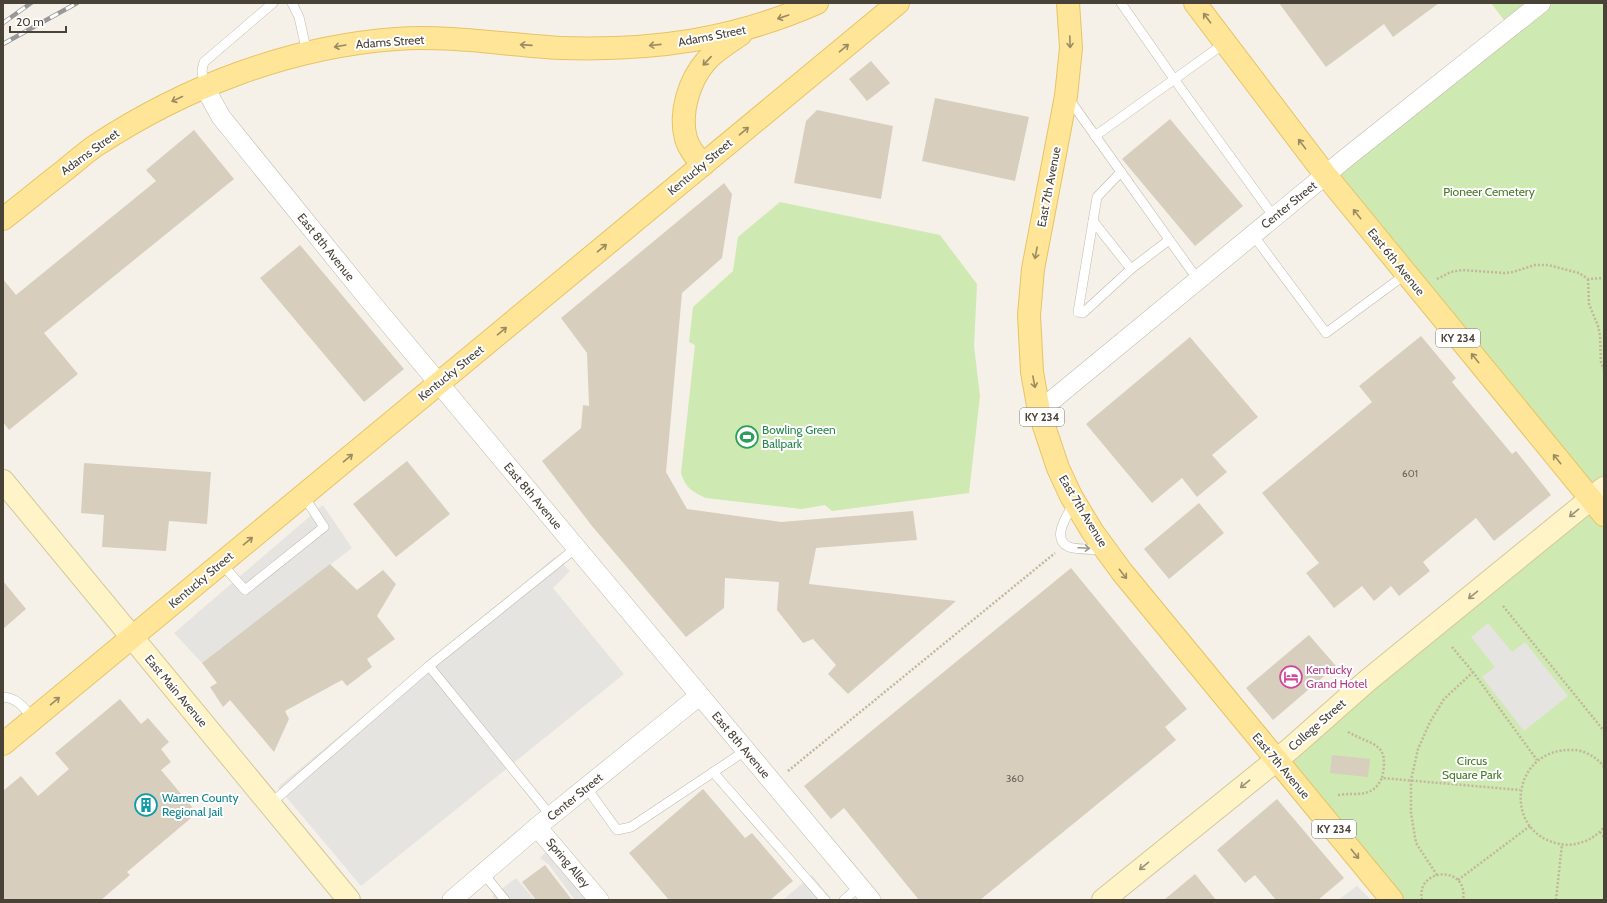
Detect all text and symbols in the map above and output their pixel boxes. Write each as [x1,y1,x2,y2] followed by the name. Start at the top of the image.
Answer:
[10,8,66,34] scale bar
[1202,13,1211,24] one-way arrow
[16,14,44,29] text: 20 m
[777,14,790,21] one-way arrow
[677,22,747,49] street label: Adams Street
[355,32,425,51] street label: Adams Street
[1067,35,1074,48] one-way arrow
[520,41,533,49] one-way arrow
[649,42,662,49] one-way arrow
[334,43,347,51] one-way arrow
[839,44,849,53] one-way arrow
[702,56,712,66] one-way arrow
[171,96,183,103] one-way arrow
[58,125,122,178] street label: Adams Street
[738,126,749,135] one-way arrow
[664,135,735,198] street label: Kentucky Street
[1298,139,1306,150] one-way arrow
[1033,145,1064,228] street label: East 7th Avenue
[1258,178,1320,232] street label: Center Street
[1443,184,1535,199] park label: Pioneer Cemetery
[1353,209,1362,219] one-way arrow
[295,210,358,284] street label: East 8th Avenue
[1365,225,1428,298] street label: East 6th Avenue
[597,243,608,252] one-way arrow
[1032,246,1040,259] one-way arrow
[497,326,508,335] one-way arrow
[1436,329,1480,347] road number: KY 234
[415,342,486,404] street label: Kentucky Street
[1470,353,1479,364] one-way arrow
[1030,375,1038,388] one-way arrow
[1020,408,1064,426] road number: KY 234
[762,422,836,451] place label: Bowling Green Ballpark
[734,424,760,450] sports icon: Bowling Green Ballpark
[1553,453,1561,464] one-way arrow
[343,454,354,462] one-way arrow
[501,459,566,532] street label: East 8th Avenue
[1402,467,1418,480] house number: 601
[1056,472,1111,550] street label: East 7th Avenue
[1569,509,1579,518] one-way arrow
[243,537,254,545] one-way arrow
[1077,545,1090,552] one-way arrow
[165,548,236,611] street label: Kentucky Street
[1119,568,1128,579] one-way arrow
[1467,590,1478,599] one-way arrow
[142,652,211,730] street label: East Main Avenue
[1306,662,1367,691] place label: Kentucky Grand Hotel
[1278,664,1304,690] hotel icon: Kentucky Grand Hotel
[49,696,60,705] one-way arrow
[1285,696,1348,754] street label: College Street
[709,708,774,781] street label: East 8th Avenue
[1249,730,1313,802] street label: East 7th Avenue
[1442,753,1503,782] park label: Circus Square Park
[544,770,606,824] street label: Center Street
[1006,772,1024,785] house number: 360
[1240,780,1251,789] one-way arrow
[162,790,238,819] place label: Warren County Regional Jail
[133,792,159,818] building icon: Warren County Regional Jail
[1312,820,1356,838] road number: KY 234
[543,835,594,891] street label: Spring Alley
[1350,849,1359,860] one-way arrow
[1139,862,1150,871] one-way arrow

